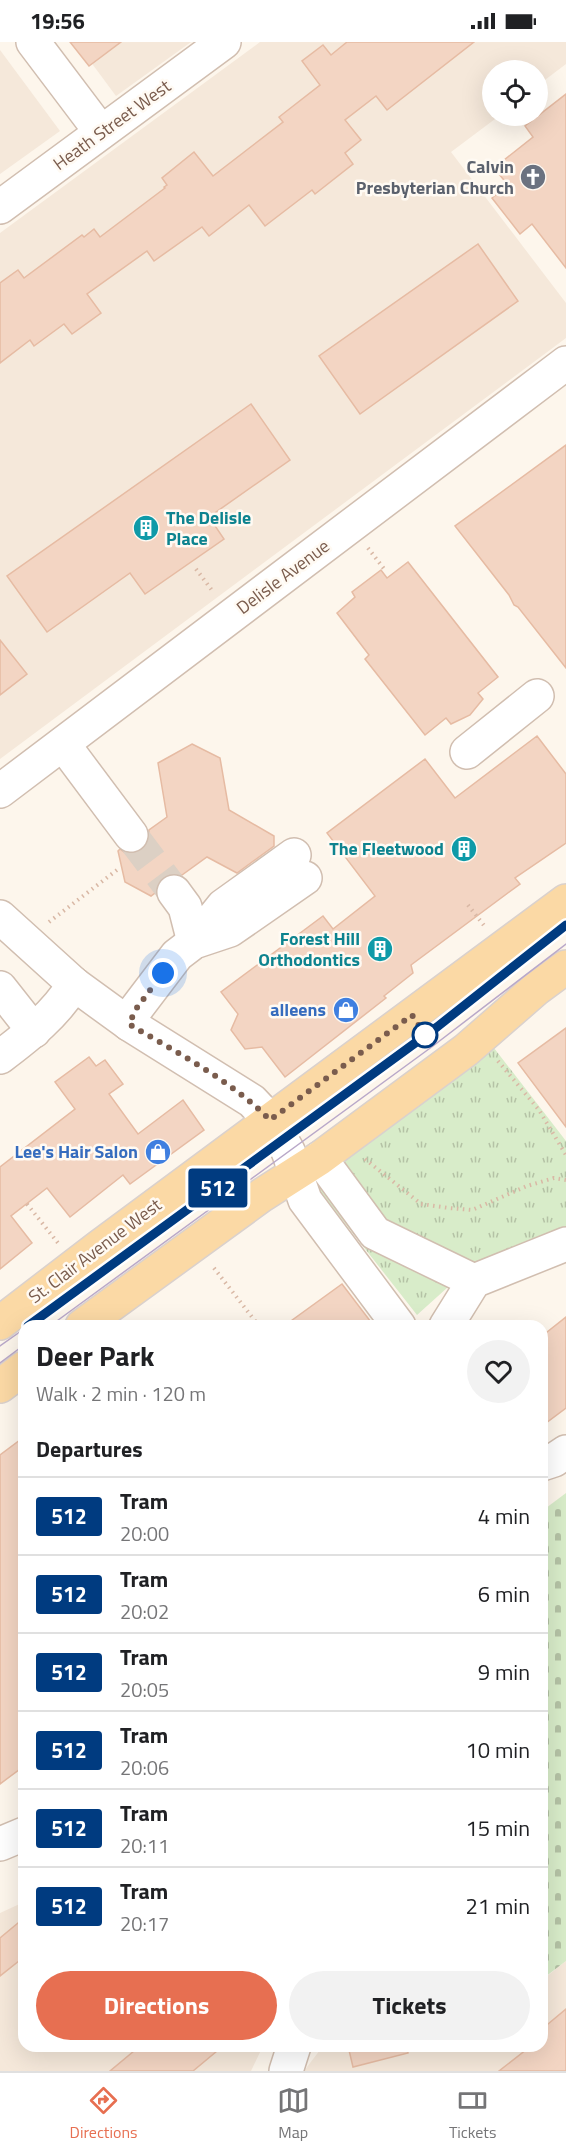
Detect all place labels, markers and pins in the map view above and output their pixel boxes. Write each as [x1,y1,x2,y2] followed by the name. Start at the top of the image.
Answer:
[356,153,514,201] place label: Calvin Presbyterian Church
[518,162,548,192] church icon: Calvin Presbyterian Church
[166,504,251,552] place label: The Delisle Place
[131,513,161,543] building icon: The Delisle Place
[449,834,479,864] building icon: The Fleetwood
[329,835,444,862] place label: The Fleetwood
[258,925,360,973] place label: Forest Hill Orthodontics
[365,934,395,964] building icon: Forest Hill Orthodontics
[331,995,361,1025] shop icon: alleens
[270,996,326,1023] place label: alleens
[412,1022,438,1048] unlabelled marker
[143,1137,173,1167] shop icon: Lee's Hair Salon
[14,1138,138,1165] place label: Lee's Hair Salon

